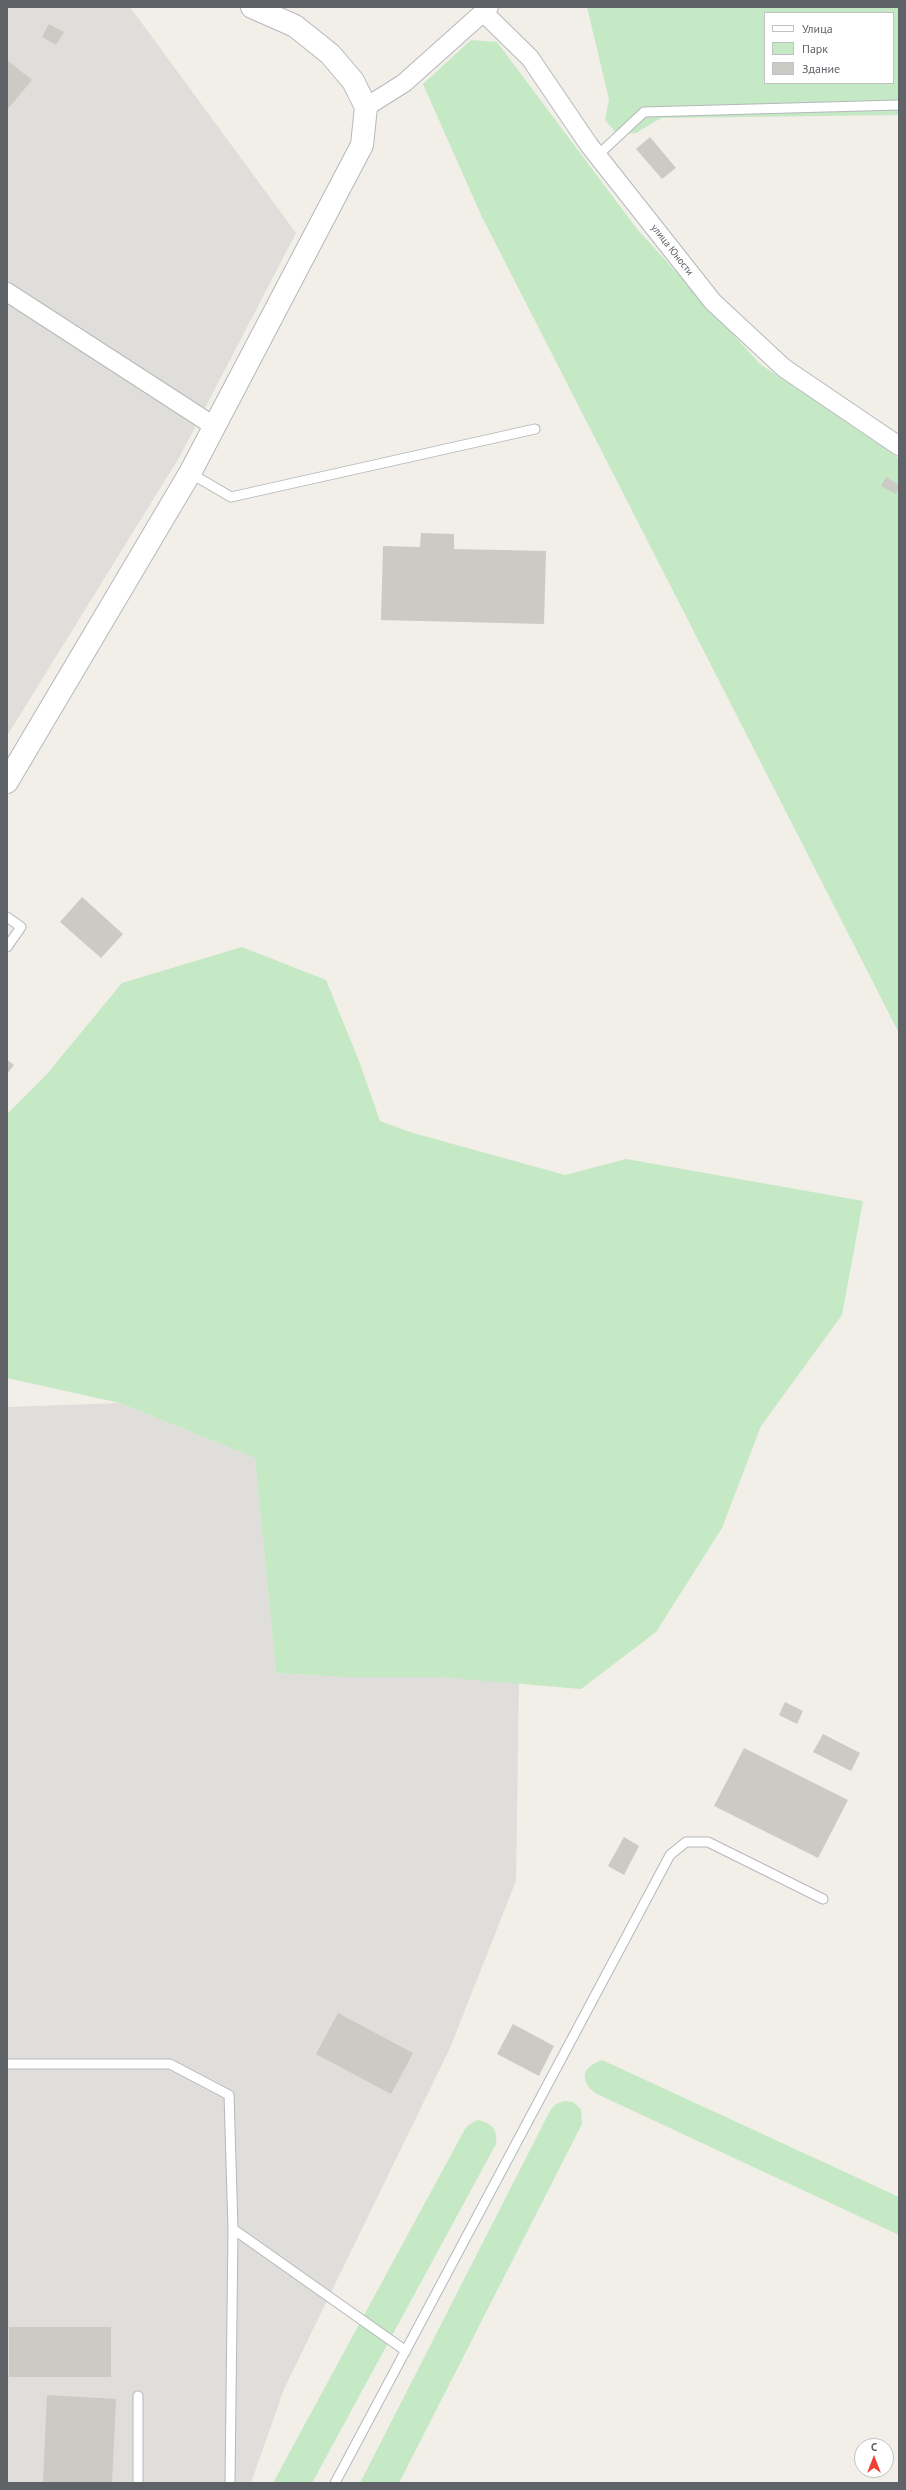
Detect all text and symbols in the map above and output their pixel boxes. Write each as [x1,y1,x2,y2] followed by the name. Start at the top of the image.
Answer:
[764,12,894,84] legend
[802,21,833,36] text: Улица
[802,41,828,56] text: Парк
[802,61,840,76] text: Здание
[648,222,696,278] street label: улица Юности
[854,2438,894,2478] north arrow
[871,2440,877,2454] text: С

